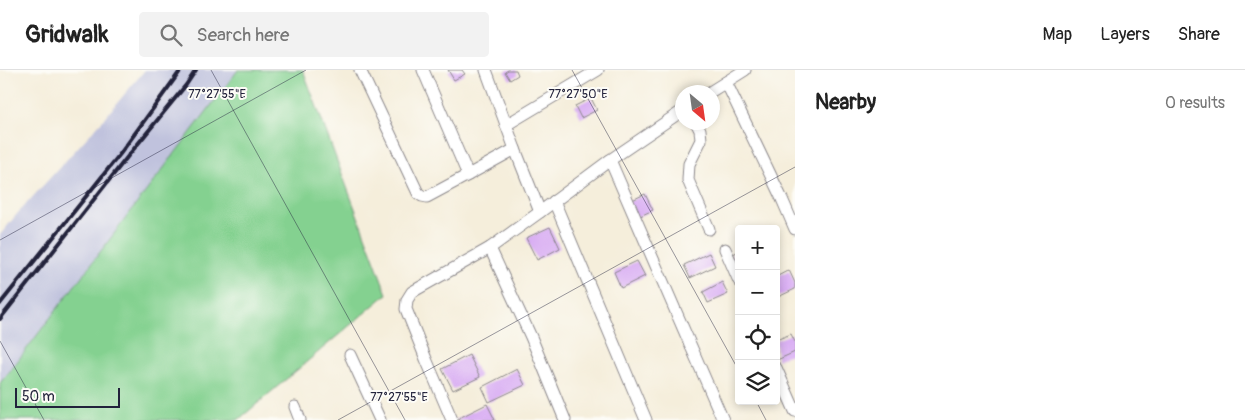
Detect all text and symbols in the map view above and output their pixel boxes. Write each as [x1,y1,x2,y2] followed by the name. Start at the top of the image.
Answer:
[139,12,489,57] search box
[25,20,109,49] text: Gridwalk
[157,21,185,49] icon: search
[197,23,289,47] text: Search here
[1043,23,1072,46] text: Map
[1100,23,1150,46] text: Layers
[1178,23,1220,46] text: Share
[675,85,720,130] north arrow
[188,87,246,102] text: 77°27'55"E
[548,87,608,102] text: 77°27'50"E
[815,89,876,116] text: Nearby
[1165,93,1225,113] text: 0 results
[735,225,780,405] map controls
[735,225,780,270] button: +
[735,270,780,315] button: −
[735,315,780,360] button: locate
[735,360,780,405] button: layers
[15,385,120,408] scale bar
[22,388,55,405] text: 50 m
[370,390,428,405] text: 77°27'55"E

